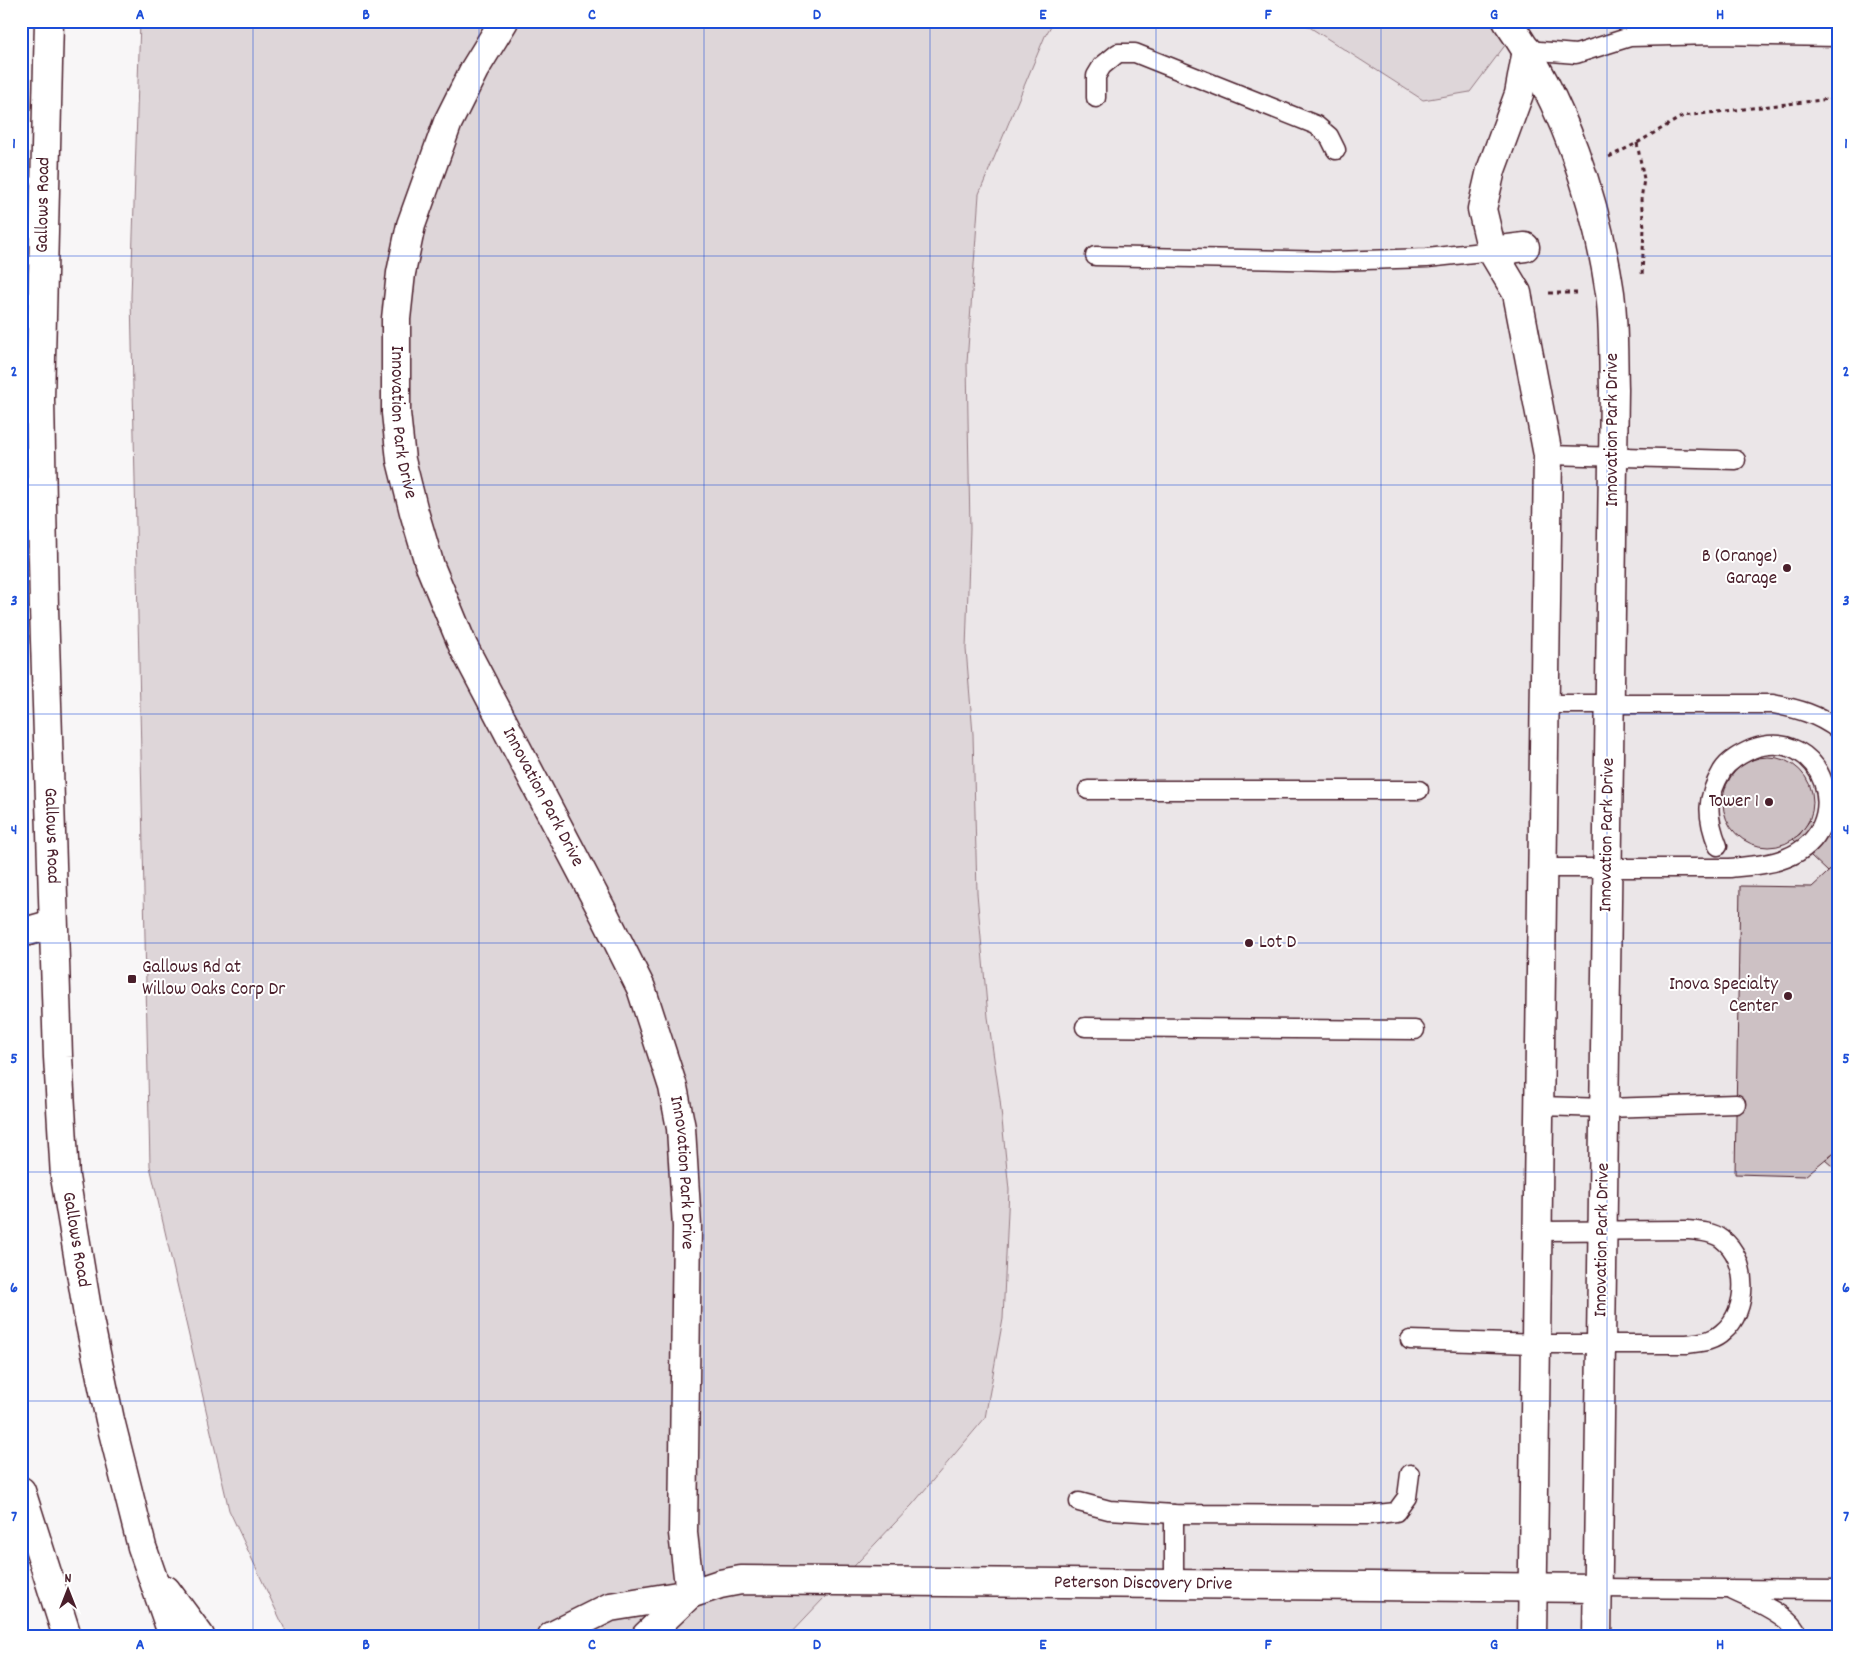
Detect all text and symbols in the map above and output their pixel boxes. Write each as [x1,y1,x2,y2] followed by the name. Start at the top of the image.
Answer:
[136,4,145,27] text: A
[362,4,370,27] text: B
[588,4,596,27] text: C
[813,4,822,27] text: D
[1039,4,1047,27] text: E
[1264,4,1272,27] text: F
[1490,4,1498,27] text: G
[1716,4,1724,27] text: H
[12,133,16,156] text: 1
[1844,133,1848,156] text: 1
[30,157,58,253] street label: Gallows Road
[383,345,424,502] street label: Innovation Park Drive
[1600,353,1627,507] street label: Innovation Park Drive
[11,361,18,384] text: 2
[1843,361,1850,384] text: 2
[1702,544,1777,593] place label: B (Orange) Garage
[1781,562,1793,574] marker: B (Orange) Garage
[10,590,18,613] text: 3
[1842,590,1850,613] text: 3
[495,723,590,872] street label: Innovation Park Drive
[1593,758,1623,912] street label: Innovation Park Drive
[36,787,66,884] street label: Gallows Road
[1708,789,1759,816] place label: Tower 1
[1763,796,1775,808] marker: Tower 1
[11,819,17,842] text: 4
[1843,819,1849,842] text: 4
[1259,930,1297,957] place label: Lot D
[1243,937,1255,949] marker: Lot D
[142,955,285,1004] place label: Gallows Rd at Willow Oaks Corp Dr
[1669,972,1778,1021] place label: Inova Specialty Center
[126,973,138,985] marker: Gallows Rd at Willow Oaks Corp Dr
[1782,990,1794,1002] marker: Inova Specialty Center
[10,1048,18,1071] text: 5
[1842,1048,1850,1071] text: 5
[662,1093,701,1250] street label: Innovation Park Drive
[1588,1163,1618,1317] street label: Innovation Park Drive
[54,1190,97,1289] street label: Gallows Road
[10,1277,18,1300] text: 6
[1842,1277,1850,1300] text: 6
[11,1506,17,1529] text: 7
[1843,1506,1849,1529] text: 7
[42,1564,92,1614] north arrow
[65,1569,72,1589] text: N
[1054,1569,1233,1598] street label: Peterson Discovery Drive
[136,1634,145,1657] text: A
[362,1634,370,1657] text: B
[588,1634,596,1657] text: C
[813,1634,822,1657] text: D
[1039,1634,1047,1657] text: E
[1264,1634,1272,1657] text: F
[1490,1634,1498,1657] text: G
[1716,1634,1724,1657] text: H

